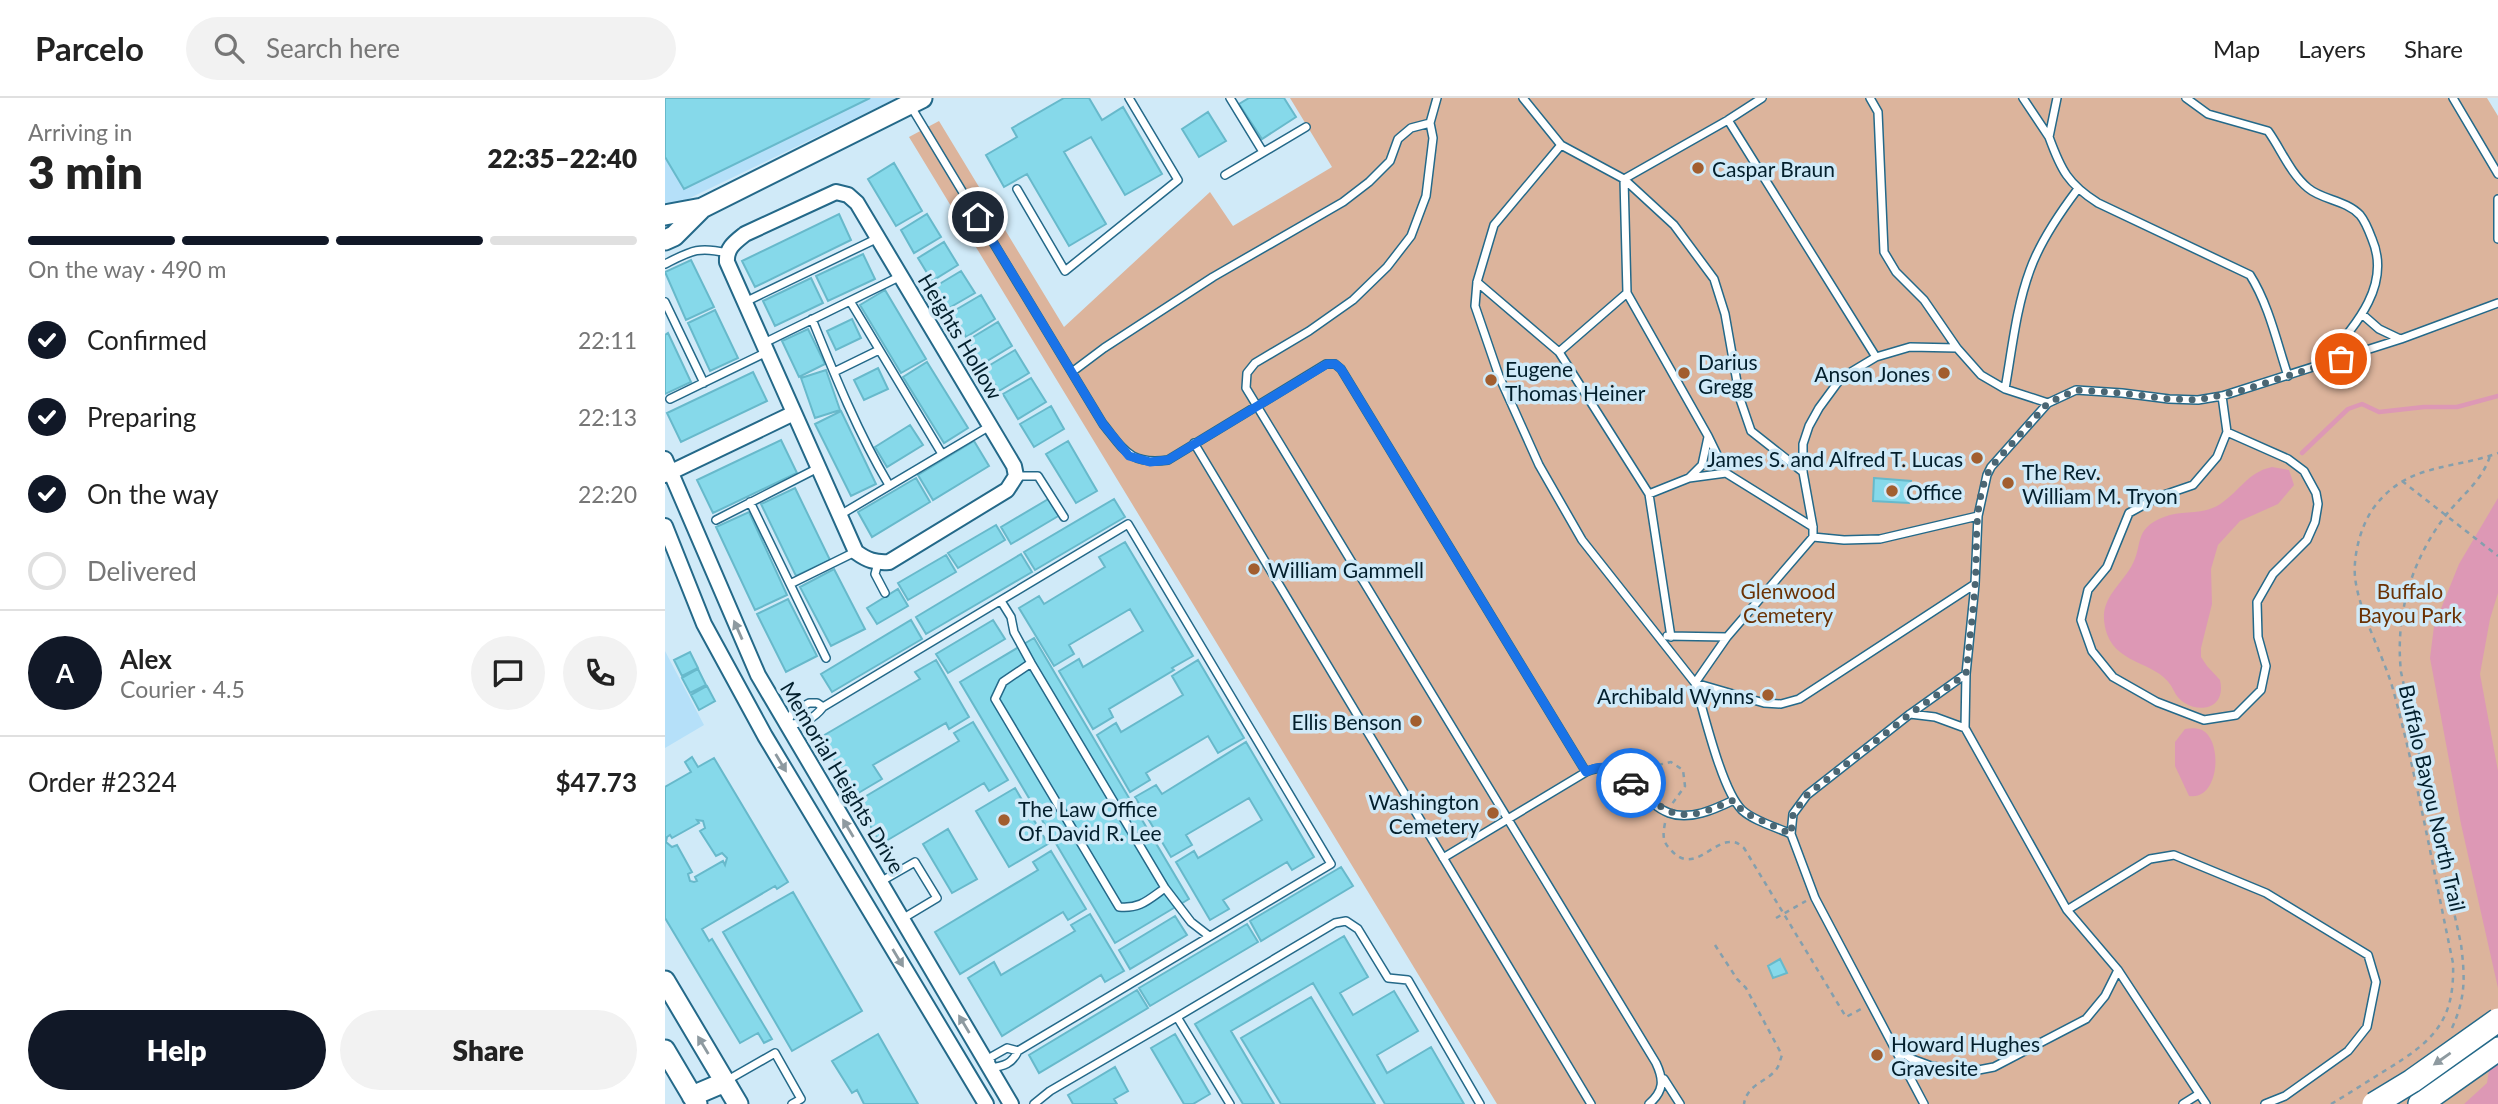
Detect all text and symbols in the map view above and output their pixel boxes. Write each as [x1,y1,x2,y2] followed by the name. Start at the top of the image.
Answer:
[186,17,676,80] search box
[35,28,144,68] text: Parcelo
[210,29,248,67] icon: search
[266,32,400,64] text: Search here
[2213,34,2260,63] text: Map
[2298,34,2366,63] text: Layers
[2404,34,2463,63] text: Share
[28,118,132,146] text: Arriving in
[487,142,637,174] text: 22:35–22:40
[28,144,143,199] text: 3 min
[1712,156,1835,181] place label: Caspar Braun
[1690,160,1706,176] marker: Caspar Braun
[948,187,1008,247] pin
[959,198,997,236] icon: home
[28,255,227,283] text: On the way · 490 m
[914,269,1009,404] street label: Heights Hollow
[28,321,66,359] icon: check
[87,324,207,356] text: Confirmed
[578,326,637,354] text: 22:11
[2311,329,2371,389] pin
[2322,340,2360,378] icon: bag
[1698,349,1758,398] place label: Darius Gregg
[1505,356,1646,405] place label: Eugene Thomas Heiner
[1814,361,1930,386] place label: Anson Jones
[1676,365,1692,381] marker: Darius Gregg
[1936,365,1952,381] marker: Anson Jones
[1483,372,1499,388] marker: Eugene Thomas Heiner
[28,398,66,436] icon: check
[87,401,196,433] text: Preparing
[578,403,637,431] text: 22:13
[1707,446,1963,471] place label: James S. and Alfred T. Lucas
[1969,450,1985,466] marker: James S. and Alfred T. Lucas
[2022,459,2178,508] place label: The Rev. William M. Tryon
[28,475,66,513] icon: check
[2000,475,2016,491] marker: The Rev. William M. Tryon
[87,478,219,510] text: On the way
[1906,479,1962,504] place label: Office
[578,480,637,508] text: 22:20
[1884,483,1900,499] marker: Office
[87,555,197,587] text: Delivered
[1268,557,1424,582] place label: William Gammell
[1246,561,1262,577] marker: William Gammell
[1741,578,1835,627] park label: Glenwood Cemetery
[2358,578,2462,627] park label: Buffalo Bayou Park
[732,619,743,640] one-way arrow
[471,636,545,710] button: chat
[563,636,637,710] button: phone
[120,643,172,675] text: Alex
[56,657,74,689] text: A
[120,675,245,703] text: Courier · 4.5
[776,677,910,877] street label: Memorial Heights Drive
[2395,682,2471,914] street label: Buffalo Bayou North Trail
[1597,683,1754,708] place label: Archibald Wynns
[1760,687,1776,703] marker: Archibald Wynns
[1292,709,1402,734] place label: Ellis Benson
[1408,713,1424,729] marker: Ellis Benson
[1596,748,1666,818] courier
[775,753,788,772] one-way arrow
[1612,764,1650,802] icon: car
[28,766,177,798] text: Order #2324
[555,766,637,798] text: $47.73
[1368,789,1479,838] place label: Washington Cemetery
[1018,796,1162,845] place label: The Law Office Of David R. Lee
[1485,805,1501,821] marker: Washington Cemetery
[996,812,1012,828] marker: The Law Office Of David R. Lee
[842,819,854,838] one-way arrow
[892,948,904,967] one-way arrow
[28,1010,326,1090] button: Help
[340,1010,637,1090] button: Share
[958,1015,970,1034] one-way arrow
[1891,1031,2040,1080] place label: Howard Hughes Gravesite
[697,1036,709,1055] one-way arrow
[1869,1047,1885,1063] marker: Howard Hughes Gravesite
[2433,1052,2451,1066] one-way arrow

